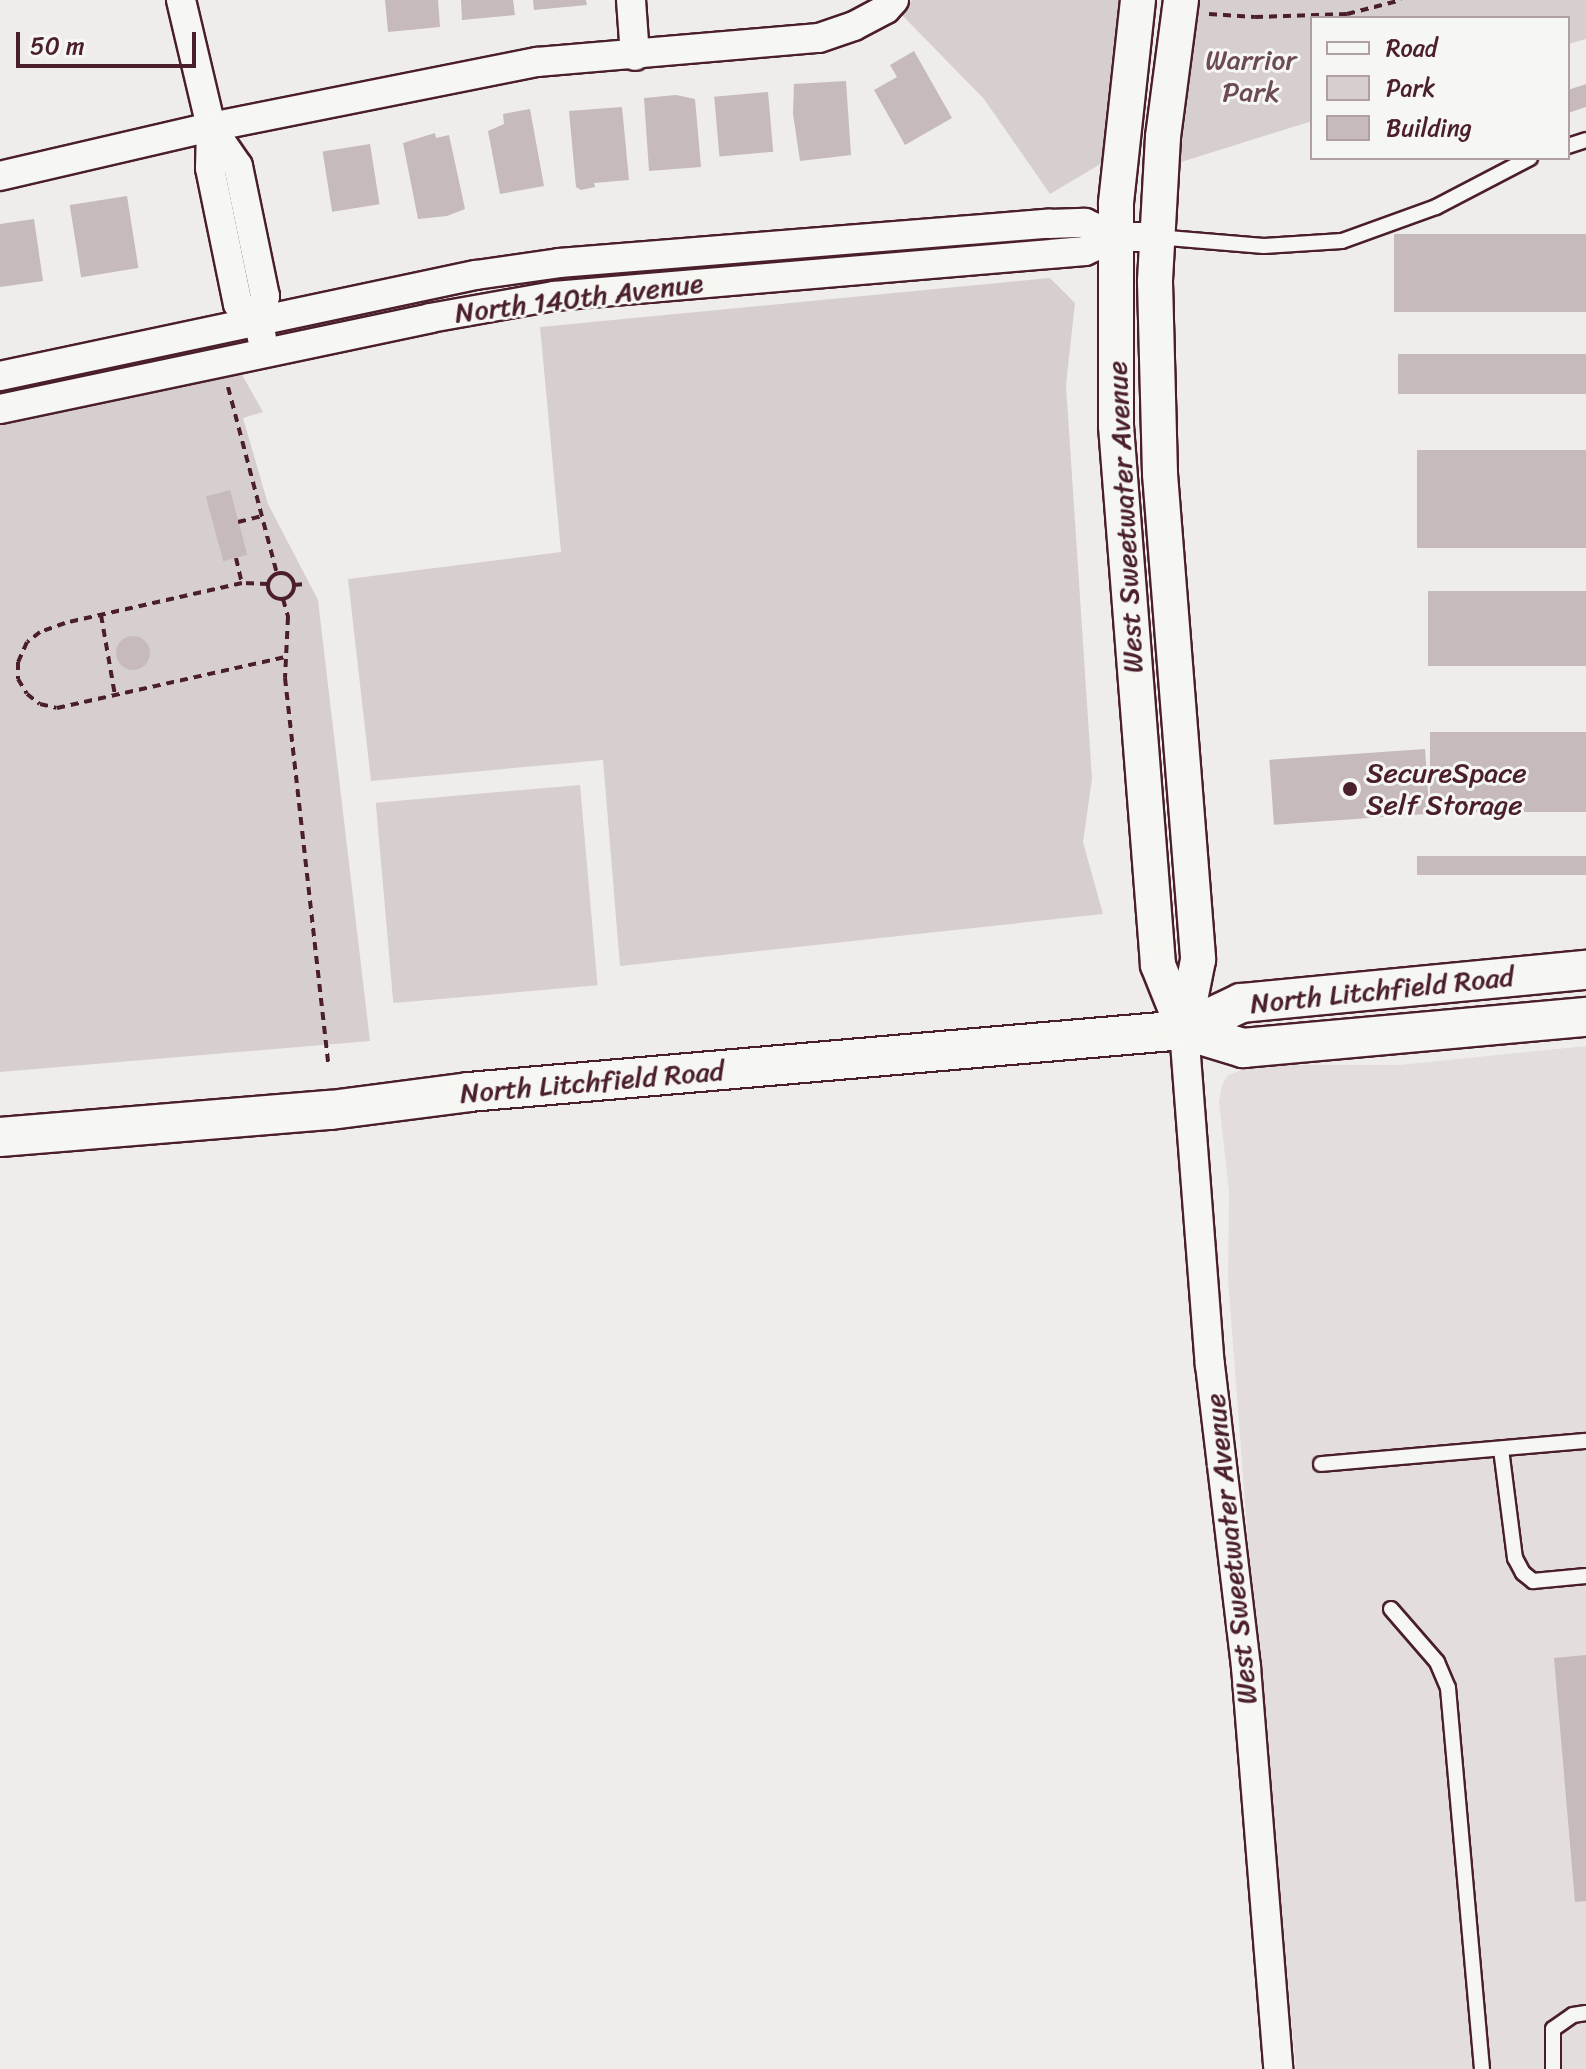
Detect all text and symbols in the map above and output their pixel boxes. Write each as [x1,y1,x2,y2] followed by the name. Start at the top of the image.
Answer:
[20,16,200,66] scale bar
[1310,16,1570,160] legend
[30,25,85,67] text: 50 m
[1386,27,1437,69] text: Road
[1205,43,1297,109] park label: Warrior Park
[1386,67,1435,109] text: Park
[1386,107,1472,149] text: Building
[453,266,705,330] street label: North 140th Avenue
[1100,359,1150,675] street label: West Sweetwater Avenue
[1366,756,1527,822] place label: SecureSpace Self Storage
[1341,780,1359,798] marker: SecureSpace Self Storage
[1248,959,1516,1021] street label: North Litchfield Road
[458,1054,726,1110] street label: North Litchfield Road
[1198,1391,1264,1707] street label: West Sweetwater Avenue

